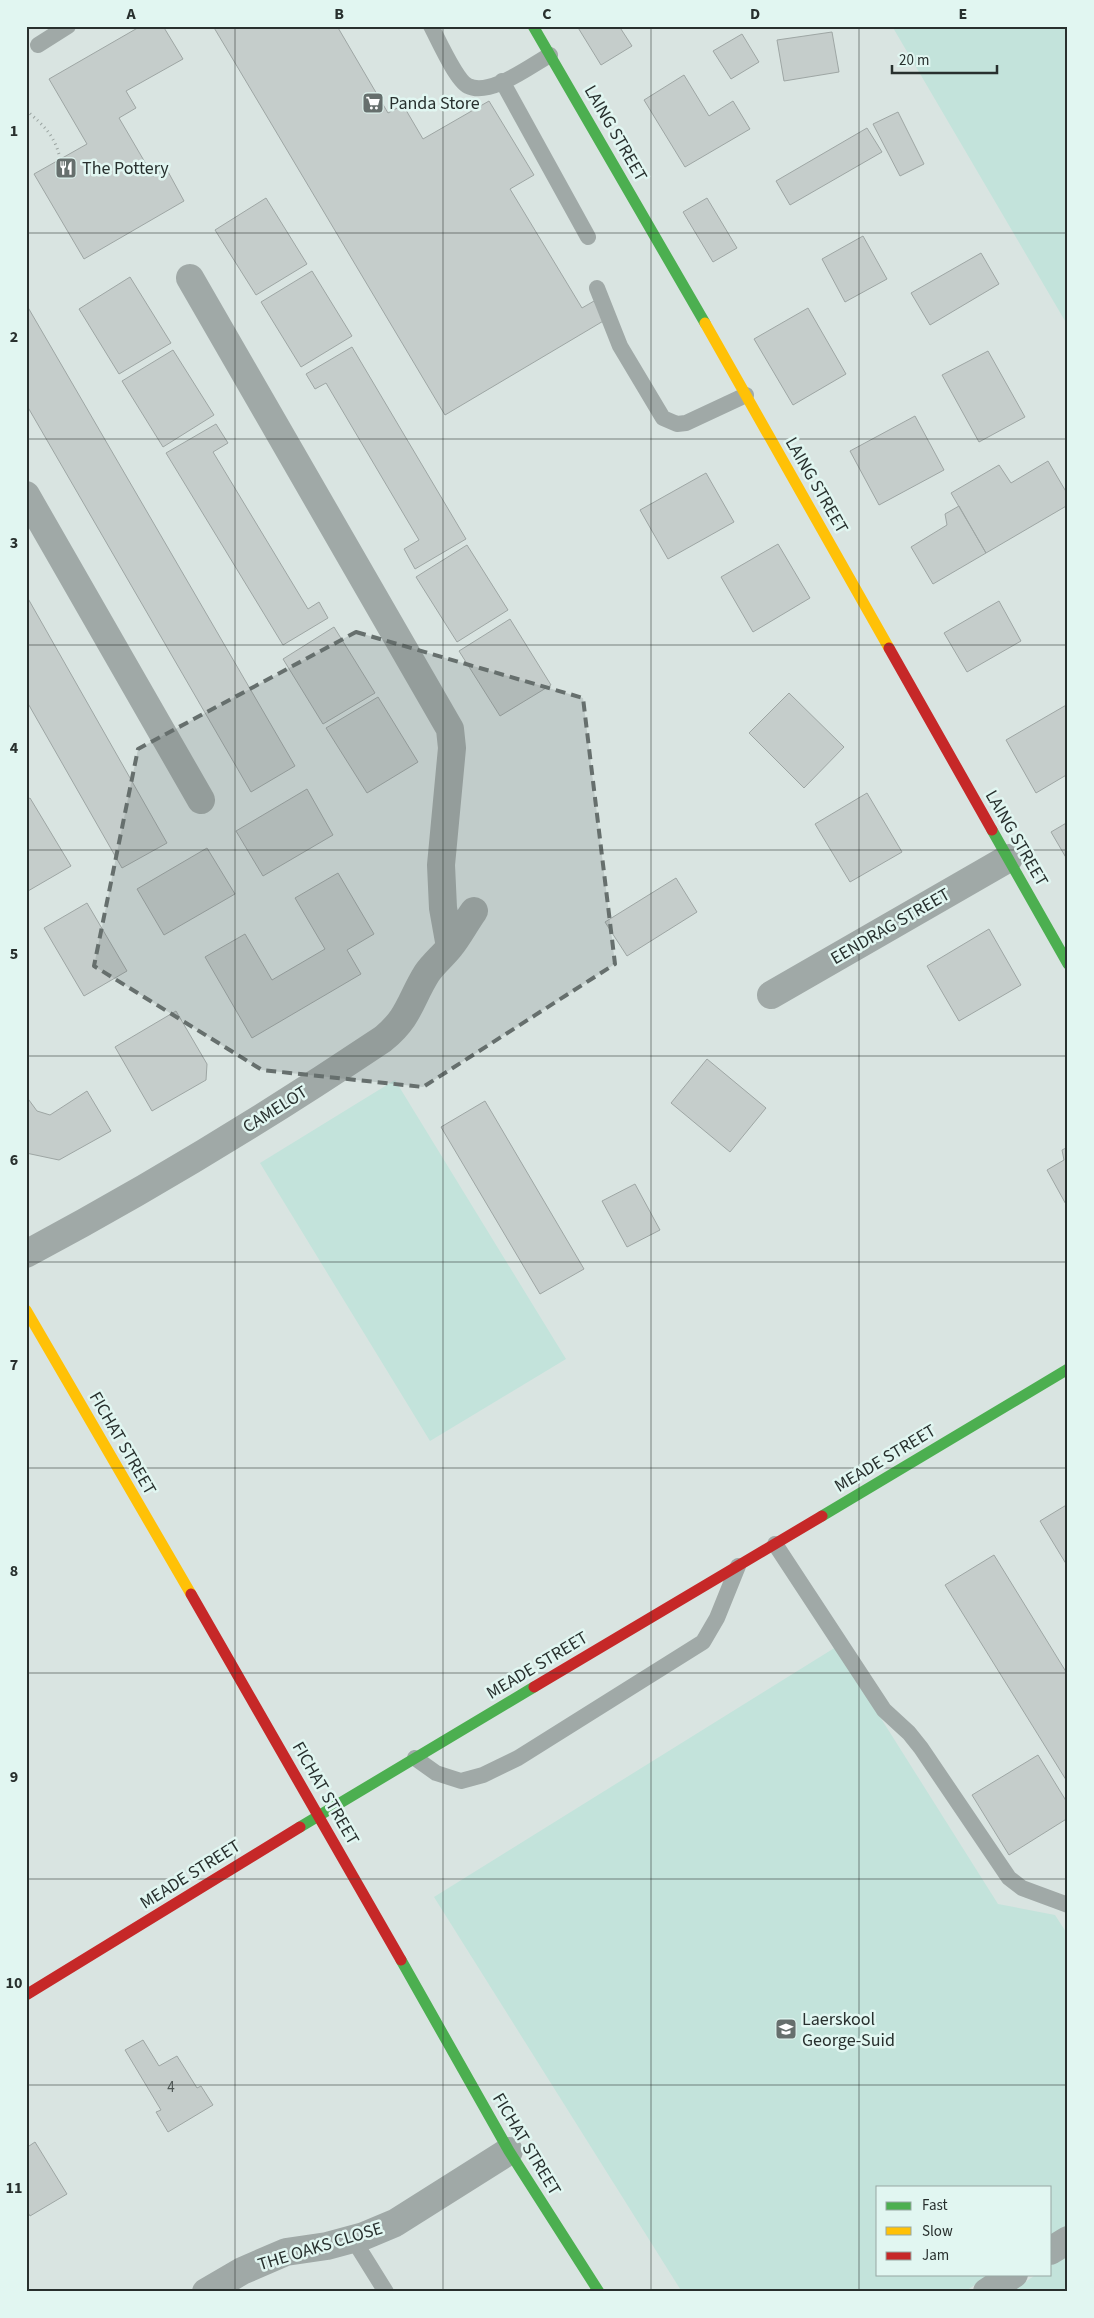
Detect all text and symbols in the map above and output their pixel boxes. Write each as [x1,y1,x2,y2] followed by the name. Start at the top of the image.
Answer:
[125,3,136,25] text: A
[334,3,344,25] text: B
[542,3,552,25] text: C
[750,3,760,25] text: D
[959,3,967,25] text: E
[892,42,996,74] scale bar
[899,50,929,71] text: 20 m
[578,80,653,186] street label: LAING STREET
[361,91,385,115] supermarket icon: Panda Store
[389,91,480,116] place label: Panda Store
[10,120,18,142] text: 1
[54,156,78,180] restaurant icon: The Pottery
[82,156,169,181] place label: The Pottery
[10,326,18,348] text: 2
[779,432,854,538] street label: LAING STREET
[10,532,18,554] text: 3
[10,737,19,759] text: 4
[979,785,1054,891] street label: LAING STREET
[826,882,955,971] street label: EENDRAG STREET
[10,943,18,965] text: 5
[238,1080,313,1139] street label: CAMELOT
[10,1149,18,1171] text: 6
[10,1354,18,1376] text: 7
[83,1387,162,1500] street label: FICHAT STREET
[830,1418,941,1499] street label: MEADE STREET
[10,1560,18,1582] text: 8
[482,1625,593,1706] street label: MEADE STREET
[286,1737,365,1850] street label: FICHAT STREET
[10,1766,18,1788] text: 9
[135,1833,246,1915] street label: MEADE STREET
[6,1972,22,1994] text: 10
[802,2007,895,2053] place label: Laerskool George-Suid
[774,2017,798,2041] school or university icon: Laerskool George-Suid
[167,2077,175,2098] house number: 4
[486,2088,567,2200] street label: FICHAT STREET
[6,2177,22,2199] text: 11
[876,2186,1052,2276] legend
[922,2195,948,2216] text: Fast
[255,2216,386,2277] street label: THE OAKS CLOSE
[922,2221,953,2242] text: Slow
[922,2245,949,2266] text: Jam

